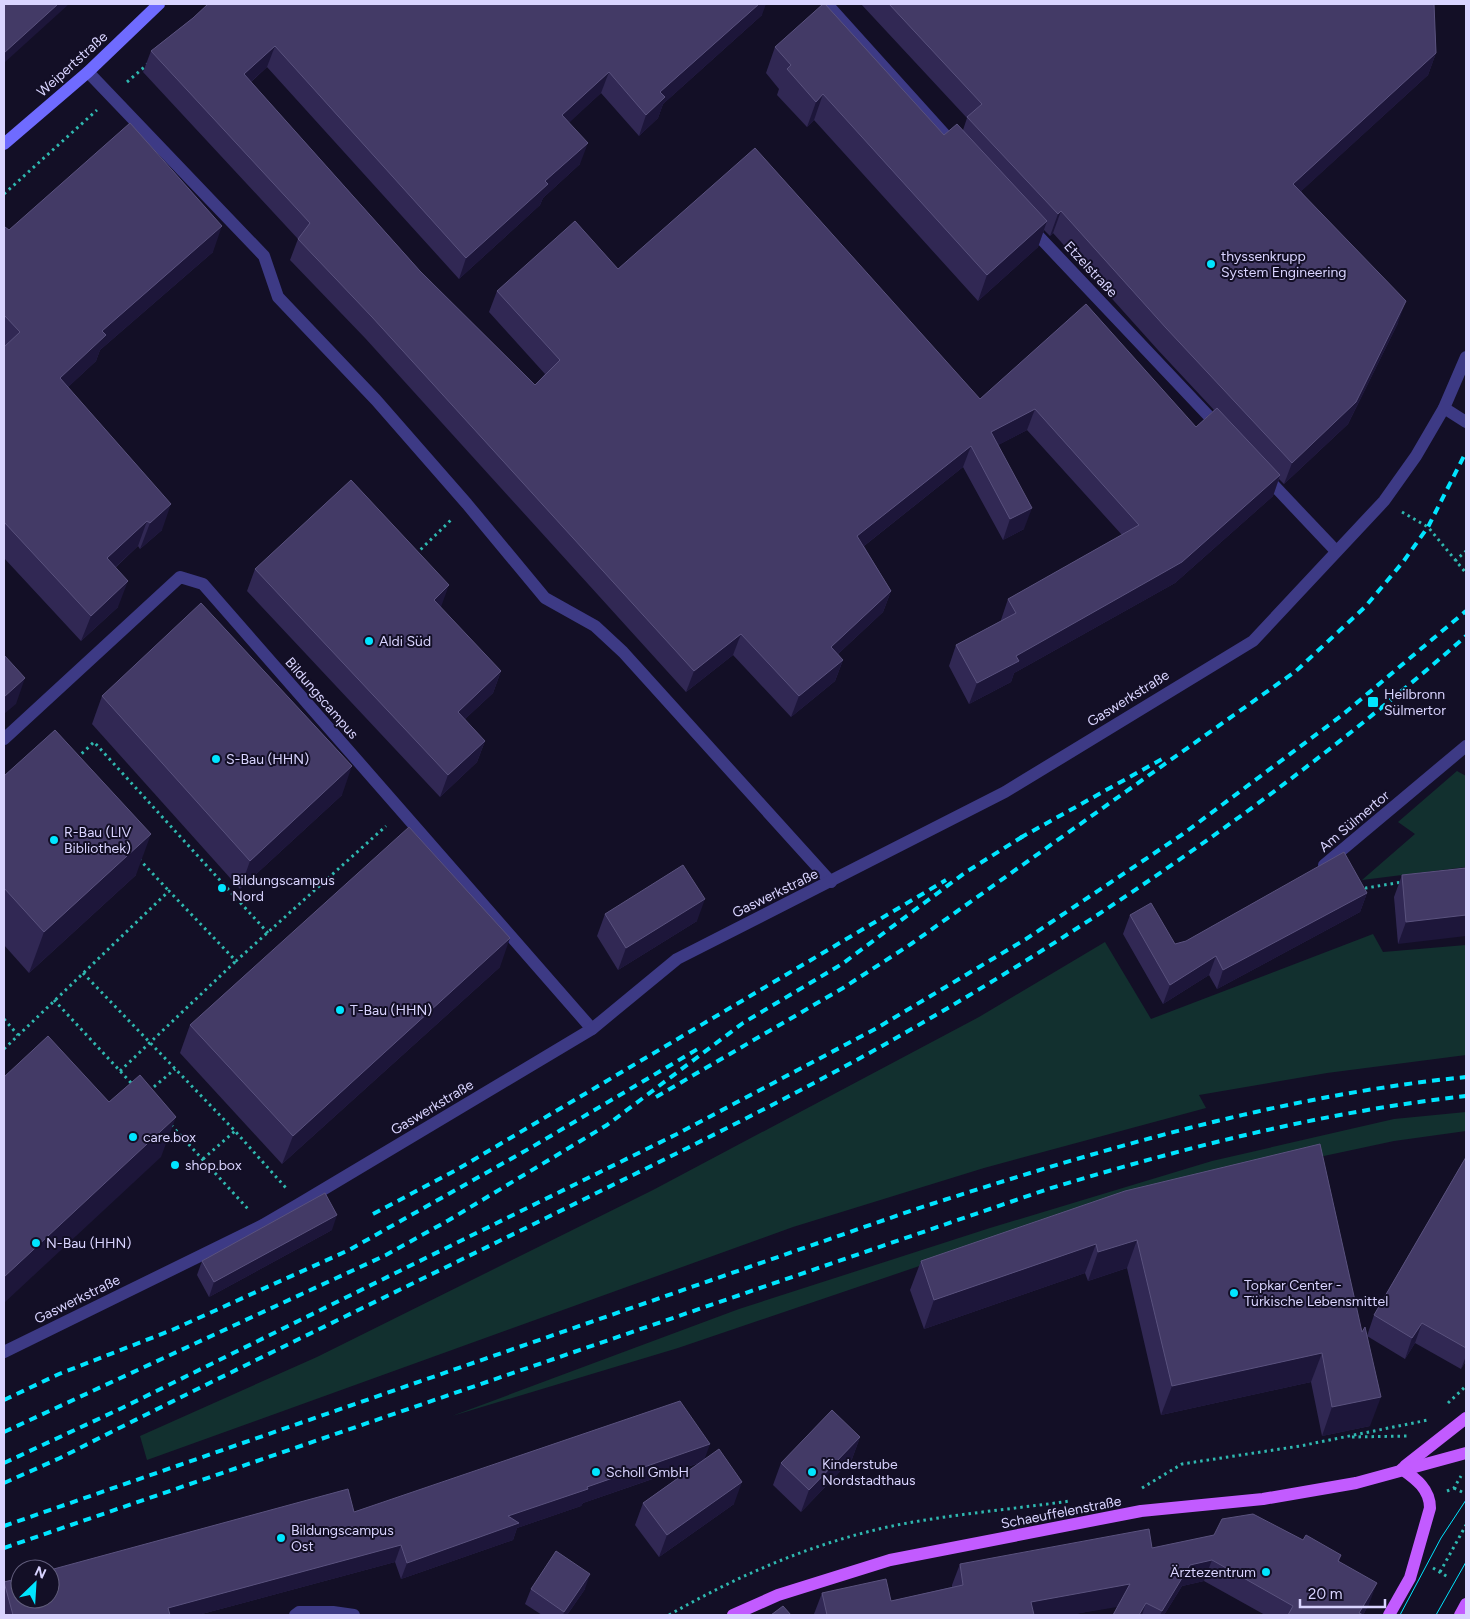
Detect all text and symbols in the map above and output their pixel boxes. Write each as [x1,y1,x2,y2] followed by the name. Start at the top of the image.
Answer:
[34,28,111,100] street label: Weipertstraße
[1060,238,1121,301] street label: Etzelstraße
[1221,248,1346,281] place label: thyssenkrupp System Engineering
[1205,258,1217,270] marker: thyssenkrupp System Engineering
[379,633,431,650] place label: Aldi Süd
[363,635,375,647] marker: Aldi Süd
[282,654,362,743] street label: Bildungscampus
[1084,666,1173,730] street label: Gaswerkstraße
[1384,686,1446,719] place label: Heilbronn Sülmertor
[1366,695,1380,709] marker: Heilbronn Sülmertor
[226,751,309,768] place label: S-Bau (HHN)
[210,753,222,765] marker: S-Bau (HHN)
[1316,787,1393,856] street label: Am Sülmertor
[64,824,132,857] place label: R-Bau (LIV Bibliothek)
[48,834,60,846] marker: R-Bau (LIV Bibliothek)
[729,865,821,922] street label: Gaswerkstraße
[232,872,335,905] place label: Bildungscampus Nord
[216,882,228,894] marker: Bildungscampus Nord
[350,1002,432,1019] place label: T-Bau (HHN)
[334,1004,346,1016] marker: T-Bau (HHN)
[388,1076,477,1139] street label: Gaswerkstraße
[143,1129,196,1146] place label: care.box
[127,1131,139,1143] marker: care.box
[185,1157,242,1174] place label: shop.box
[169,1159,181,1171] marker: shop.box
[46,1235,131,1252] place label: N-Bau (HHN)
[30,1237,42,1249] marker: N-Bau (HHN)
[31,1271,123,1328] street label: Gaswerkstraße
[1244,1277,1388,1310] place label: Topkar Center - Türkische Lebensmittel
[1228,1287,1240,1299] marker: Topkar Center - Türkische Lebensmittel
[822,1456,916,1489] place label: Kinderstube Nordstadthaus
[606,1464,689,1481] place label: Scholl GmbH
[590,1466,602,1478] marker: Scholl GmbH
[806,1466,818,1478] marker: Kinderstube Nordstadthaus
[999,1492,1123,1533] street label: Schaeuffelenstraße
[291,1522,394,1555] place label: Bildungscampus Ost
[275,1532,287,1544] marker: Bildungscampus Ost
[10,1559,60,1609] north arrow
[32,1563,49,1583] text: N
[1170,1564,1256,1581] place label: Ärztezentrum
[1260,1566,1272,1578] marker: Ärztezentrum
[1300,1576,1385,1608] scale bar
[1308,1585,1342,1603] text: 20 m

